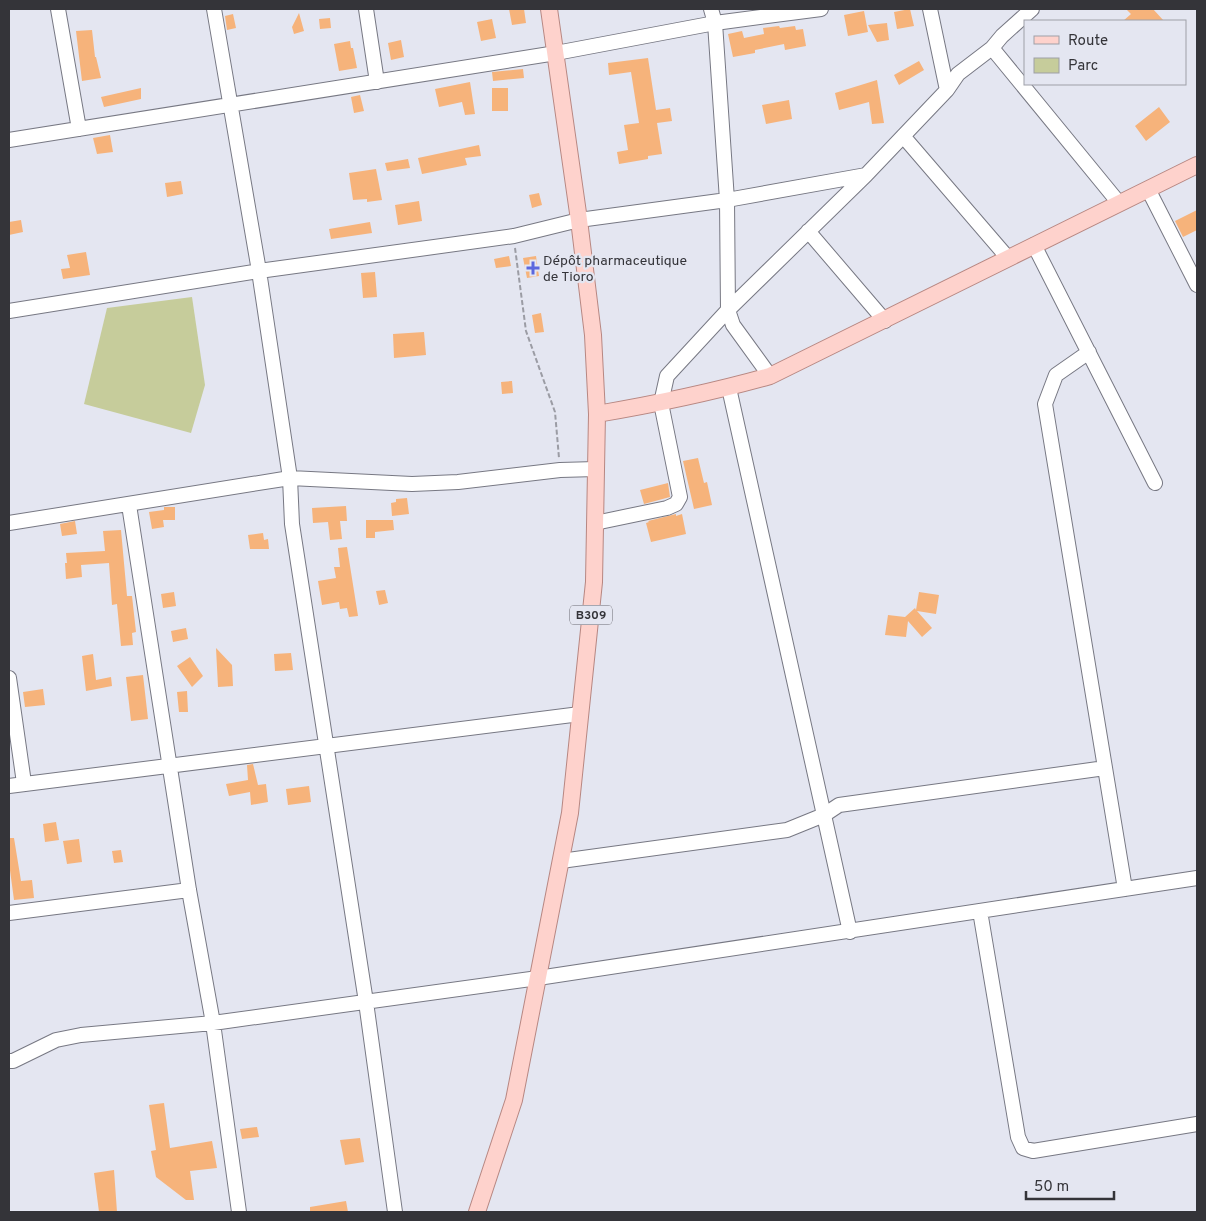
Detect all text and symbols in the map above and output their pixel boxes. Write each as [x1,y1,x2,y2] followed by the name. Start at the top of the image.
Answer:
[1024,20,1186,85] legend
[1068,32,1108,51] text: Route
[1068,57,1098,76] text: Parc
[543,253,687,286] place label: Dépôt pharmaceutique de Tioro
[527,262,539,274] marker: Dépôt pharmaceutique de Tioro
[570,606,612,624] road number: B309
[1026,1168,1114,1200] scale bar
[1034,1178,1069,1197] text: 50 m

